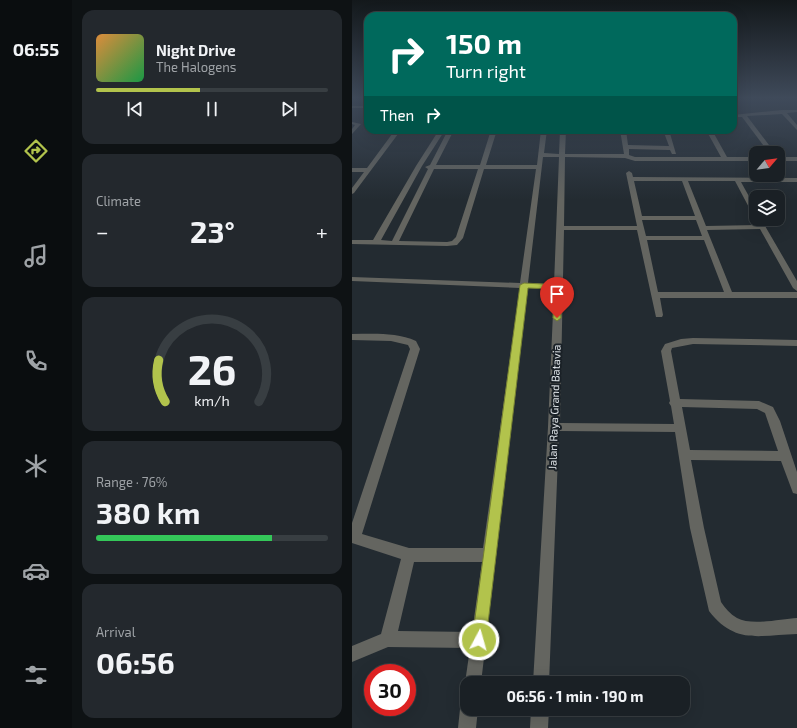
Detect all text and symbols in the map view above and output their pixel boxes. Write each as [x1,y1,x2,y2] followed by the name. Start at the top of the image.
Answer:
[446,26,522,60] text: 150 m
[380,28,432,80] icon: right
[13,38,59,60] text: 06:55
[156,41,236,59] text: Night Drive
[156,59,236,75] text: The Halogens
[446,60,526,82] text: Turn right
[124,98,146,120] icon: previous
[201,98,223,120] icon: pause
[278,98,300,120] icon: next
[422,104,444,126] icon: right
[380,106,414,124] text: Then
[22,137,50,165] icon: directions
[749,146,785,182] north arrow
[749,146,785,226] map controls
[749,190,785,226] button: layers
[96,193,141,209] text: Climate
[190,213,235,249] text: 23°
[96,218,109,244] text: −
[316,218,328,244] text: +
[22,242,50,270] icon: music
[540,277,574,318] pin
[546,283,568,305] icon: arrive
[188,343,236,393] text: 26
[545,344,563,470] street label: Jalan Raya Grand Batavia
[22,347,50,375] icon: phone
[194,392,230,409] text: km/h
[22,452,50,480] icon: climate
[96,474,168,490] text: Range · 76%
[96,494,200,530] text: 380 km
[22,557,50,585] icon: car
[458,619,500,661] position arrow
[96,624,136,640] text: Arrival
[96,644,175,680] text: 06:56
[22,661,50,689] icon: filters
[364,664,416,716] speed limit sign: 30
[506,687,644,705] text: 06:56 · 1 min · 190 m

